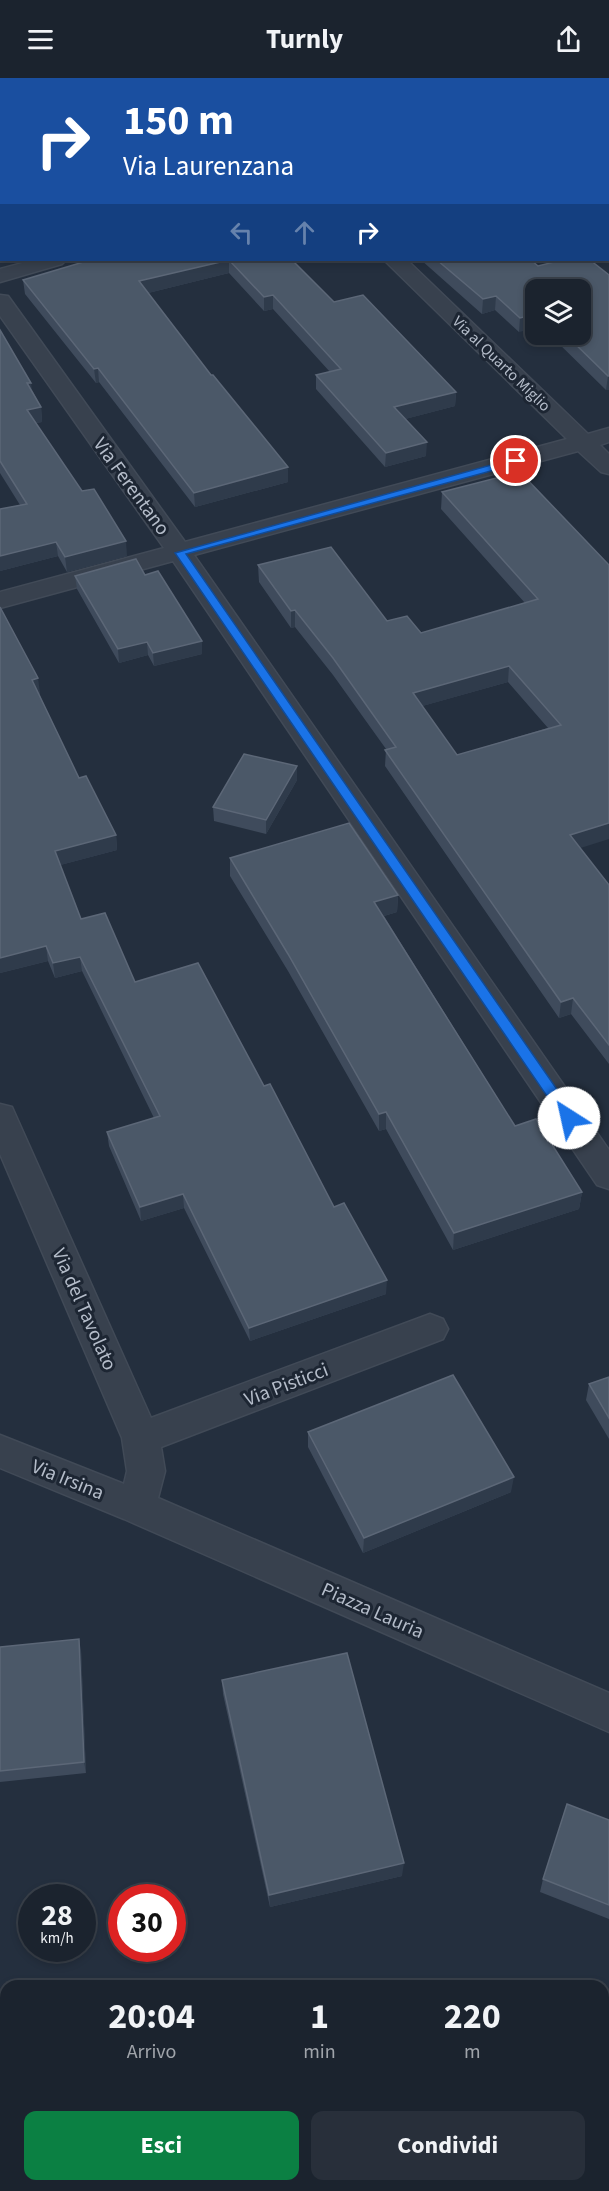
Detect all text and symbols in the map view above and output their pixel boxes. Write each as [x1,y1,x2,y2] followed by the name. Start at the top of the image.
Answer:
[266,20,343,59] text: Turnly
[24,23,57,56] icon: menu
[552,23,585,56] icon: share
[123,91,234,151] text: 150 m
[24,102,102,180] icon: right
[123,147,294,186] text: Via Laurenzana
[225,216,258,249] icon: left
[288,216,321,249] icon: ahead
[351,216,384,249] icon: right
[525,279,591,345] map controls
[525,279,591,345] button: layers
[447,311,555,416] street label: Via al Quarto Miglio
[86,432,176,541] street label: Via Ferentano
[490,435,541,486] pin
[499,444,532,477] icon: arrive
[537,1086,601,1150] position arrow
[45,1244,124,1375] street label: Via del Tavolato
[240,1356,332,1414] street label: Via Pisticci
[27,1453,108,1507] street label: Via Irsina
[317,1576,428,1646] street label: Piazza Lauria
[108,1884,186,1962] speed limit sign: 30
[41,1894,73,1937] text: 28
[40,1928,74,1949] text: km/h
[108,1991,195,2042] text: 20:04
[310,1991,329,2042] text: 1
[444,1991,501,2042] text: 220
[127,2038,176,2066] text: Arrivo
[303,2038,336,2066] text: min
[464,2038,481,2066] text: m
[24,2111,299,2180] button: Esci
[311,2111,585,2180] button: Condividi

